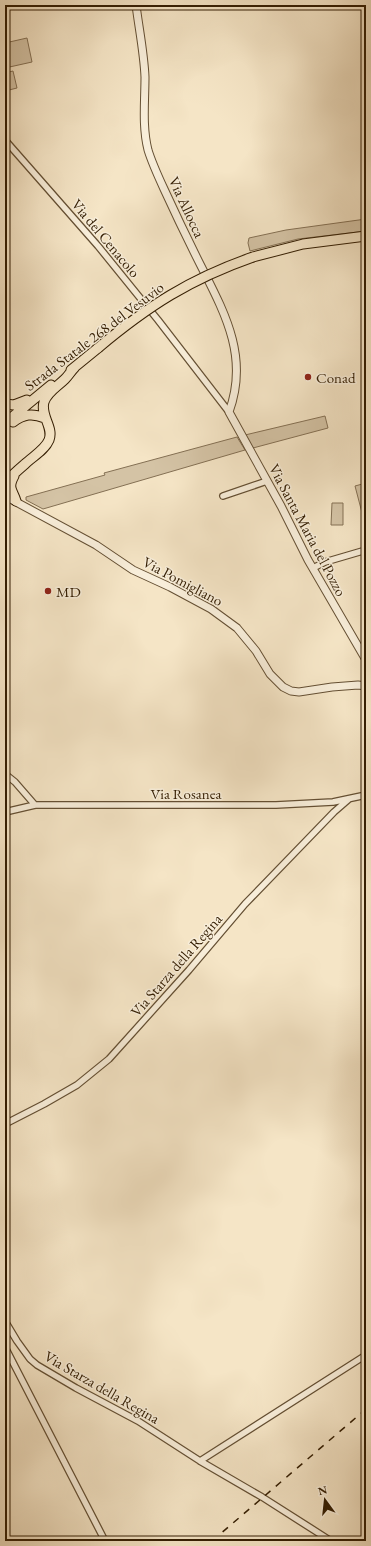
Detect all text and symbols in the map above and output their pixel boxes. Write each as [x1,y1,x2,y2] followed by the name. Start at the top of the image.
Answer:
[165,173,209,241] street label: Via Allocca
[68,195,144,281] street label: Via del Cenacolo
[21,277,167,395] street label: Strada Statale 268 del Vesuvio
[316,368,356,387] place label: Conad
[303,372,313,382] marker: Conad
[265,460,351,600] street label: Via Santa Maria del Pozzo
[140,552,226,610] street label: Via Pomigliano
[56,582,81,601] place label: MD
[43,586,53,596] marker: MD
[150,784,222,803] street label: Via Rosanea
[126,910,226,1020] street label: Via Starza della Regina
[41,1346,163,1428] street label: Via Starza della Regina
[305,1480,345,1520] north arrow
[316,1482,329,1498] text: N

